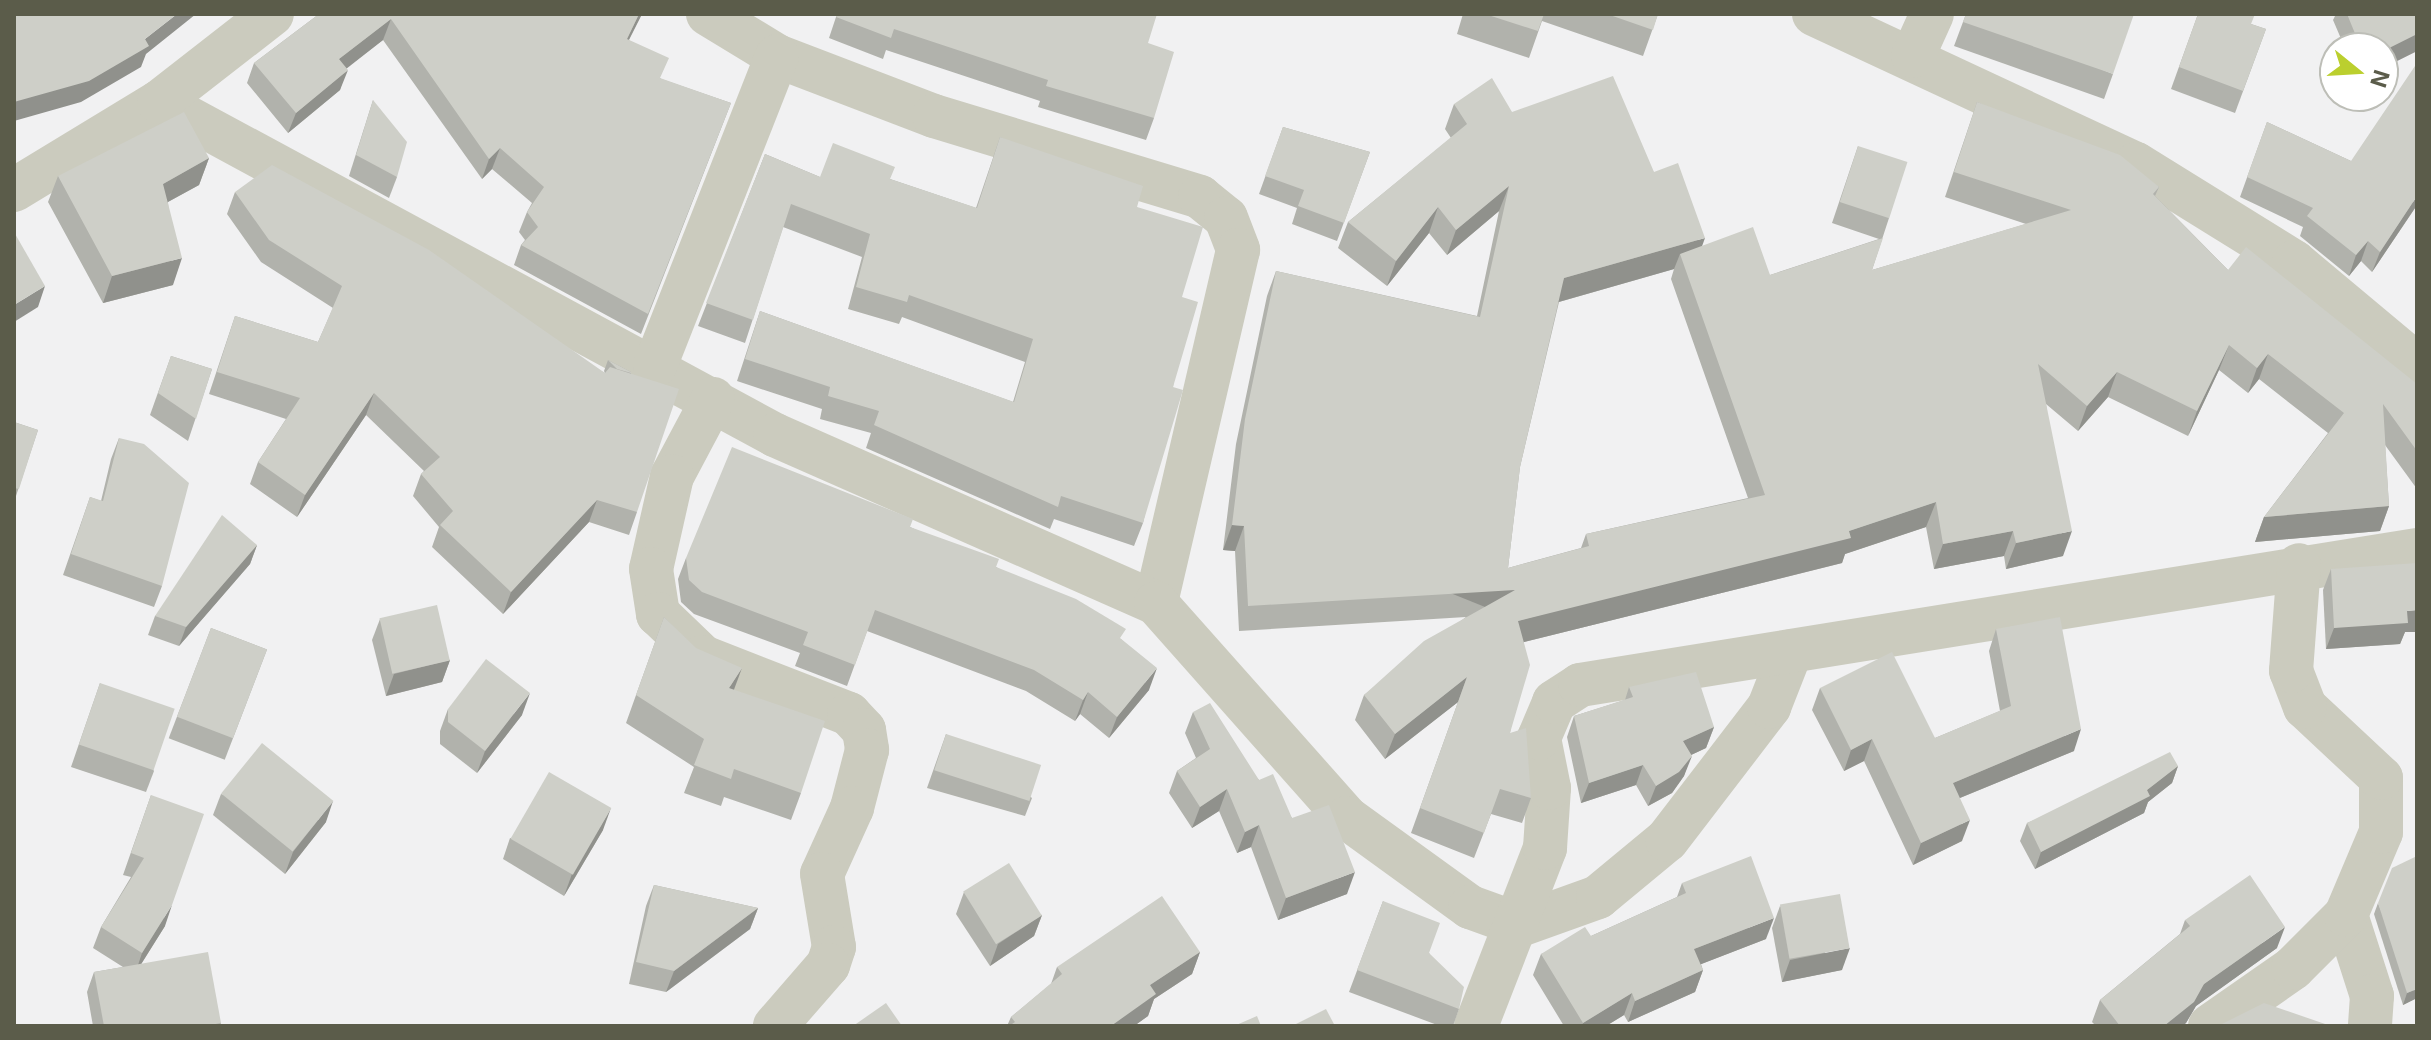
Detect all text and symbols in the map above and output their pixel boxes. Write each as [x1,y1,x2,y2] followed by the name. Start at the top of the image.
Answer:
[2319,32,2399,112] north arrow
[2365,67,2395,91] text: N

